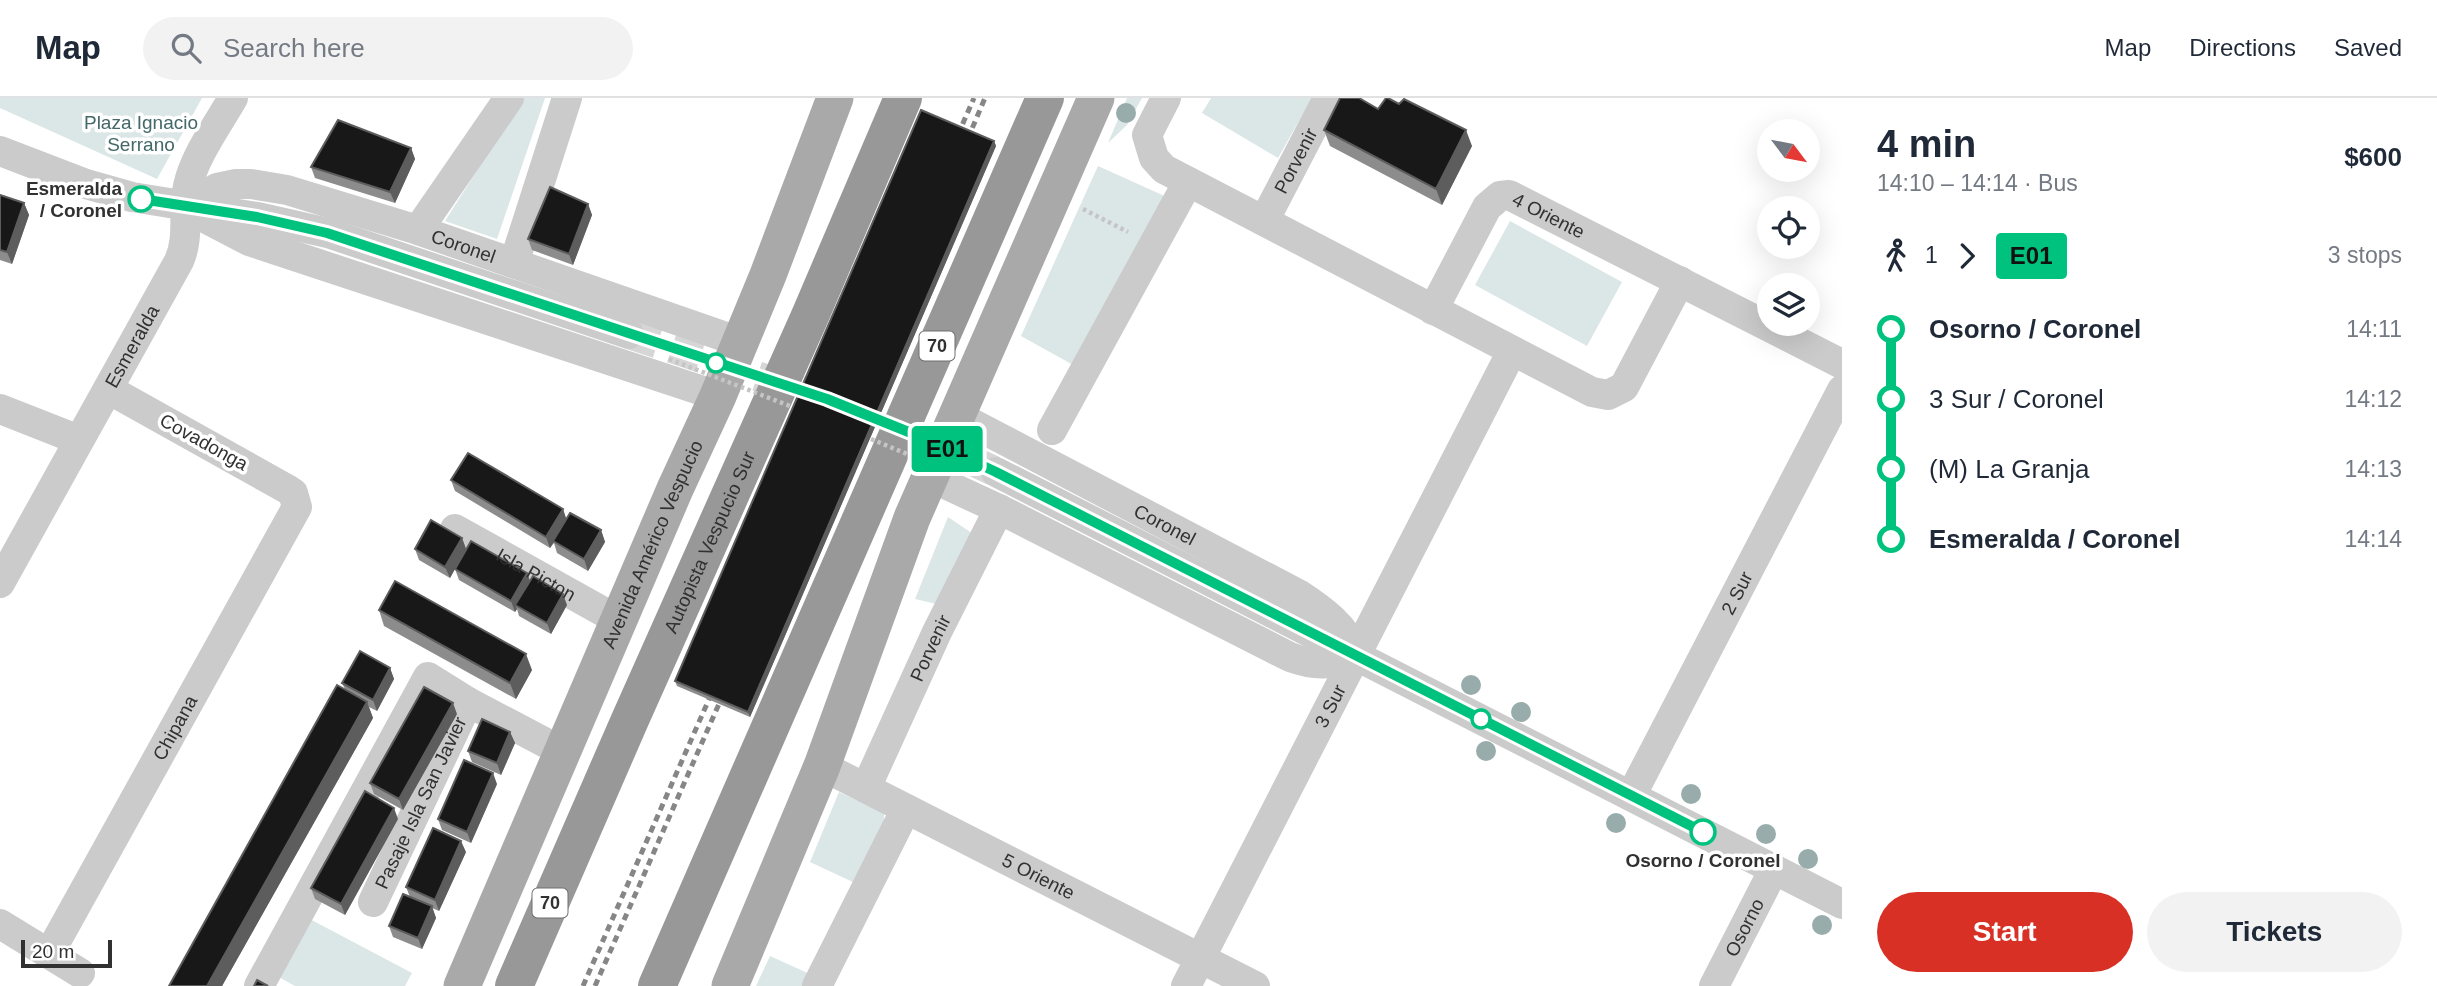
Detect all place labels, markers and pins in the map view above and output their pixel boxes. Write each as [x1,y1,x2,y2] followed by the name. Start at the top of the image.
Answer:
[26,178,122,221] place label: Esmeralda / Coronel
[128,186,154,212] marker: Esmeralda / Coronel
[706,353,726,373] unlabelled marker
[1471,709,1491,729] unlabelled marker
[1690,819,1716,845] marker: Osorno / Coronel
[1625,850,1781,871] place label: Osorno / Coronel

